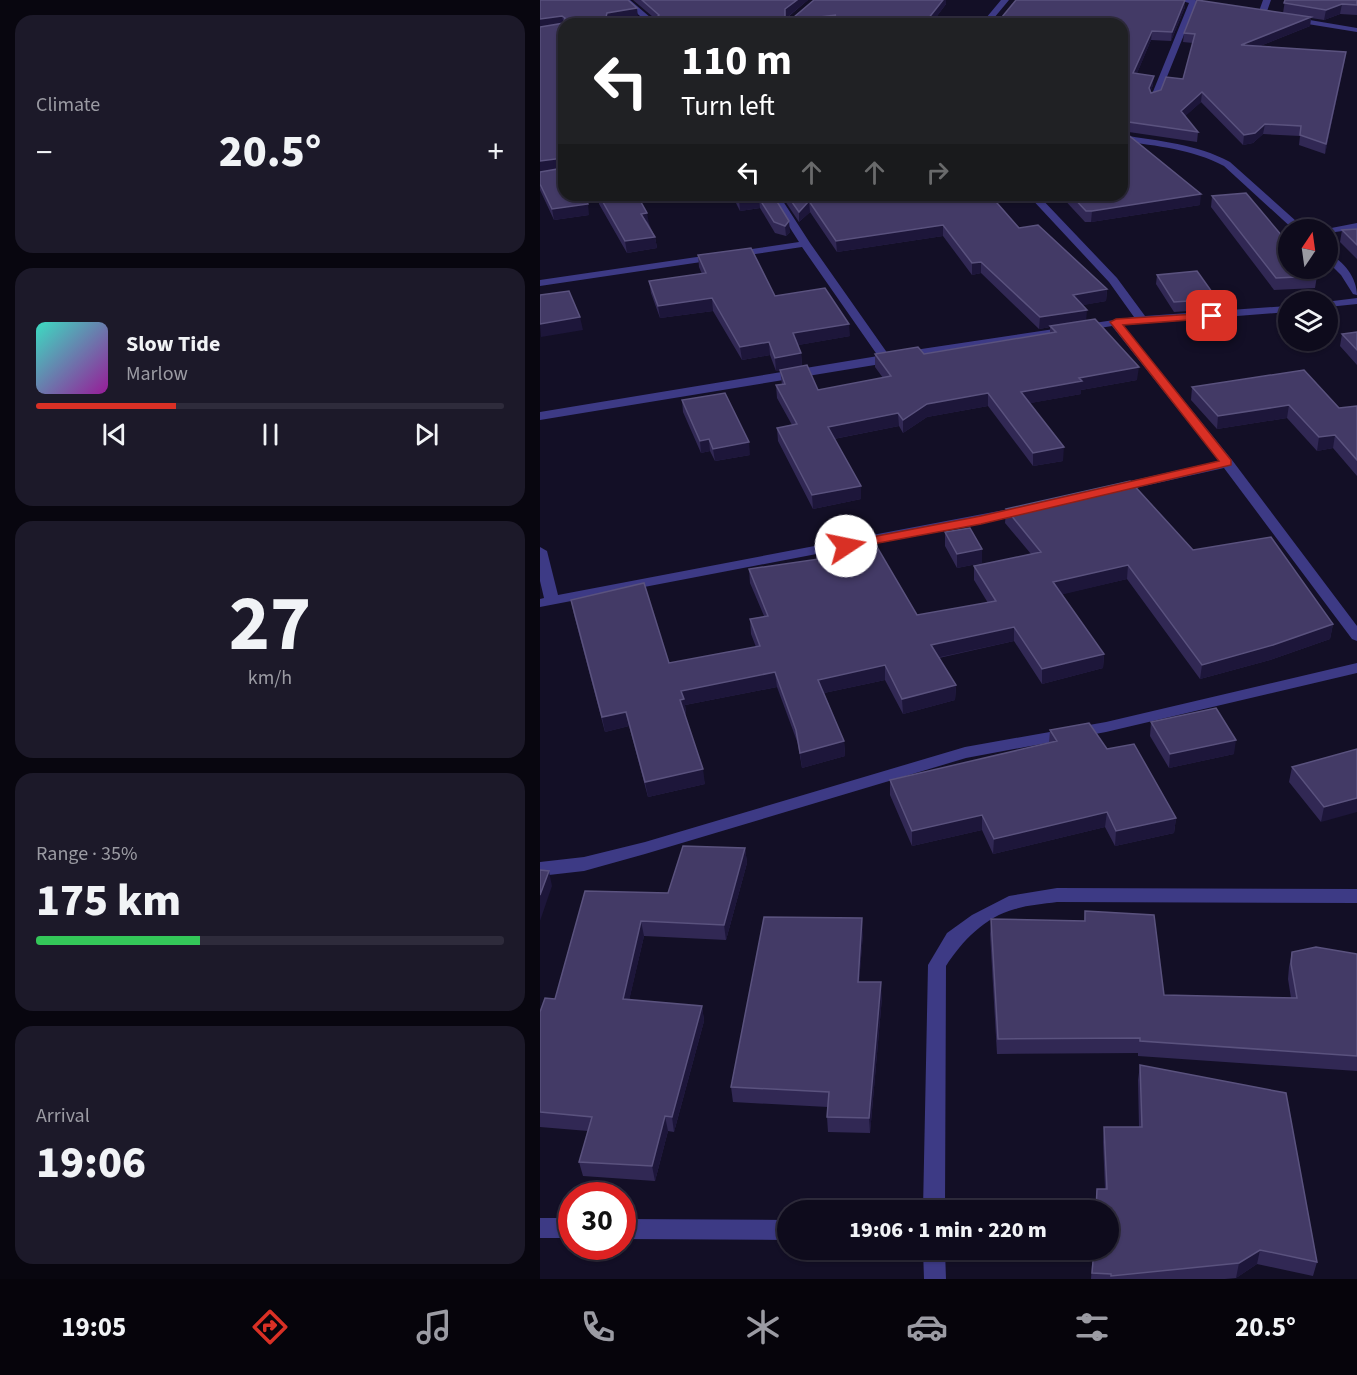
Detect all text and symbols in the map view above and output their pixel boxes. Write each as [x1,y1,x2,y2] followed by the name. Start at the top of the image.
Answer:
[681,31,792,91] text: 110 m
[582,42,660,120] icon: left
[681,87,775,126] text: Turn left
[36,91,100,119] text: Climate
[219,120,321,184] text: 20.5°
[36,129,52,176] text: −
[488,129,504,176] text: +
[732,156,765,189] icon: left
[795,156,828,189] icon: ahead
[858,156,891,189] icon: ahead
[921,156,954,189] icon: right
[1278,219,1338,279] north arrow
[1278,219,1338,351] map controls
[1186,290,1237,341] pin
[1278,291,1338,351] button: layers
[1195,299,1228,332] icon: arrive
[126,328,220,360] text: Slow Tide
[126,360,188,388] text: Marlow
[98,418,131,451] icon: previous
[254,418,287,451] icon: pause
[410,418,443,451] icon: next
[814,514,878,578] position arrow
[229,569,311,680] text: 27
[248,664,292,692] text: km/h
[36,840,137,868] text: Range · 35%
[36,869,181,933] text: 175 km
[36,1102,90,1130] text: Arrival
[36,1131,146,1195] text: 19:06
[558,1182,636,1260] speed limit sign: 30
[849,1214,1047,1246] text: 19:06 · 1 min · 220 m
[249,1306,291,1348] icon: directions
[413,1306,455,1348] icon: music
[577,1306,619,1348] icon: phone
[742,1306,784,1348] icon: climate
[906,1306,948,1348] icon: car
[1071,1306,1113,1348] icon: filters
[61,1308,126,1347] text: 19:05
[1235,1308,1296,1347] text: 20.5°

